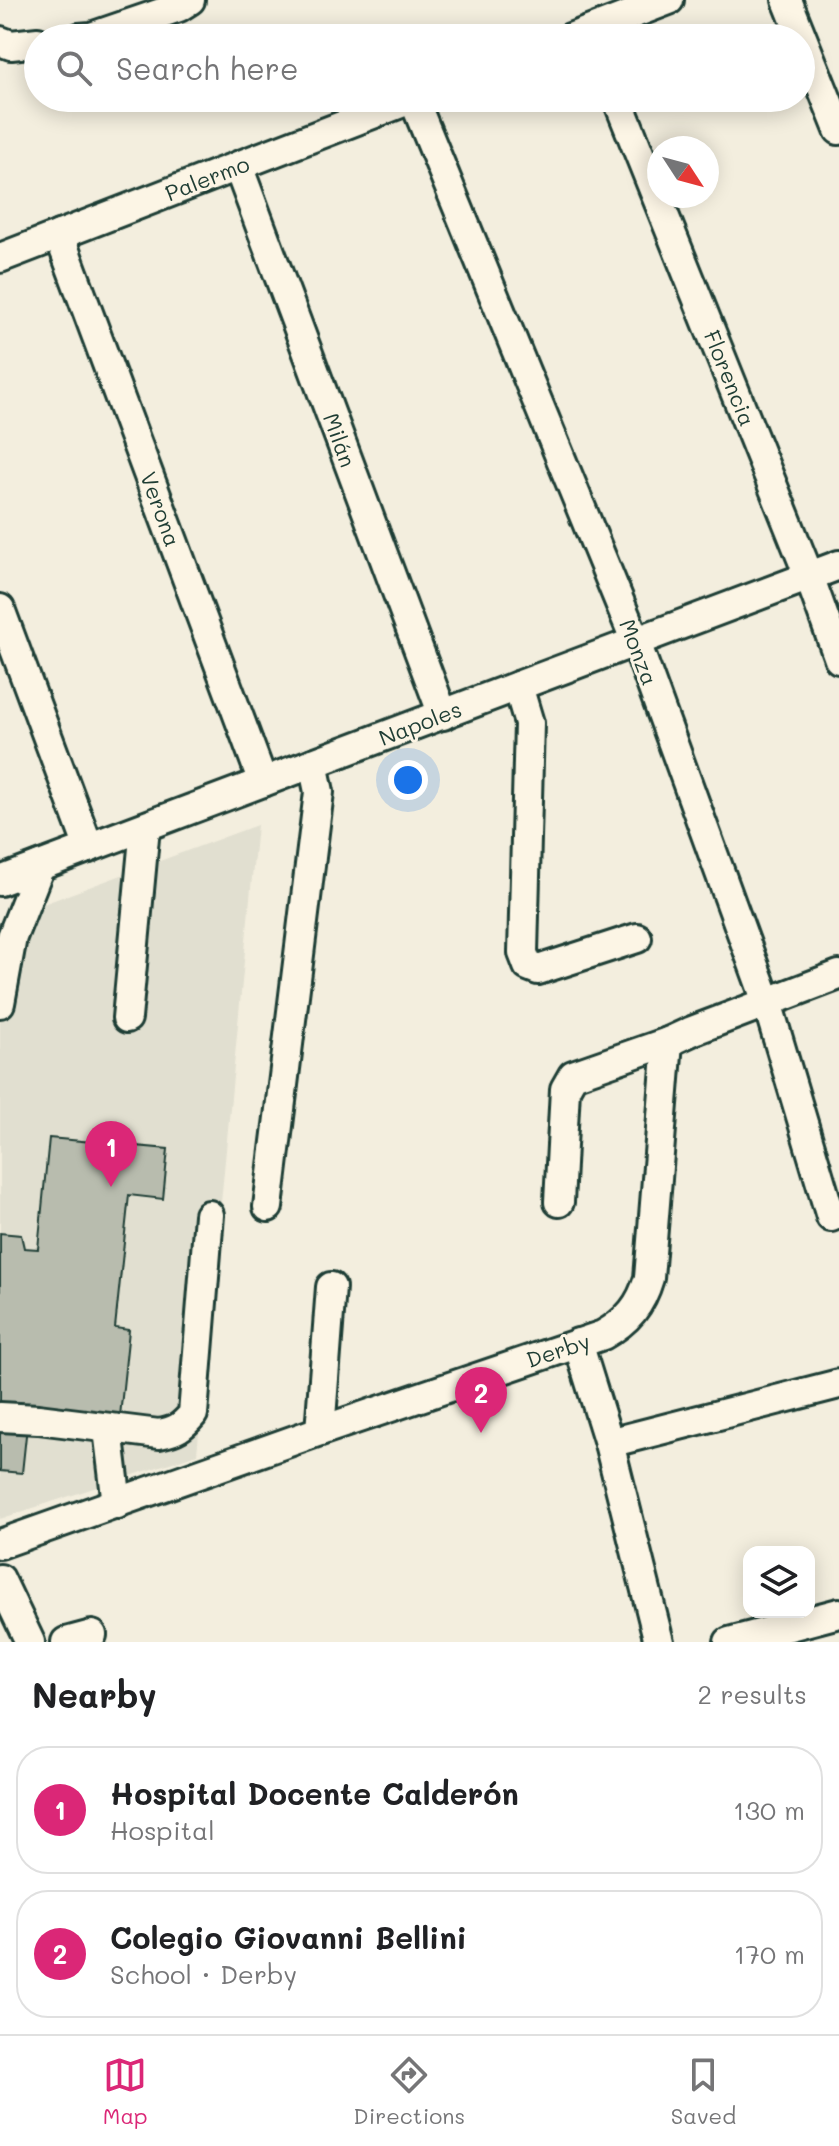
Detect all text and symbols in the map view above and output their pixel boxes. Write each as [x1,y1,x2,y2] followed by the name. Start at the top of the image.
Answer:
[24,24,815,112] search box
[52,46,96,90] icon: search
[116,48,299,88] text: Search here
[647,136,719,208] north arrow
[161,149,253,207] street label: Palermo
[698,326,762,430] street label: Florencia
[317,409,363,471] street label: Milán
[134,468,188,550] street label: Verona
[613,615,665,689] street label: Monza
[374,694,466,752] street label: Napoles
[388,760,428,800] your location
[85,1121,137,1187] pin: 1
[522,1326,594,1374] street label: Derby
[455,1367,507,1433] pin: 2
[743,1546,815,1618] map controls
[743,1546,815,1618] button: layers
[32,1672,157,1717] text: Nearby
[698,1677,807,1711] text: 2 results
[110,1773,519,1813] text: Hospital Docente Calderón
[54,1793,66,1827] text: 1
[733,1793,805,1827] text: 130 m
[110,1813,215,1847] text: Hospital
[110,1917,467,1957] text: Colegio Giovanni Bellini
[53,1937,67,1971] text: 2
[734,1937,805,1971] text: 170 m
[110,1957,297,1991] text: School · Derby
[103,2053,148,2130] tab: Map
[353,2053,465,2130] tab: Directions
[671,2053,736,2130] tab: Saved

